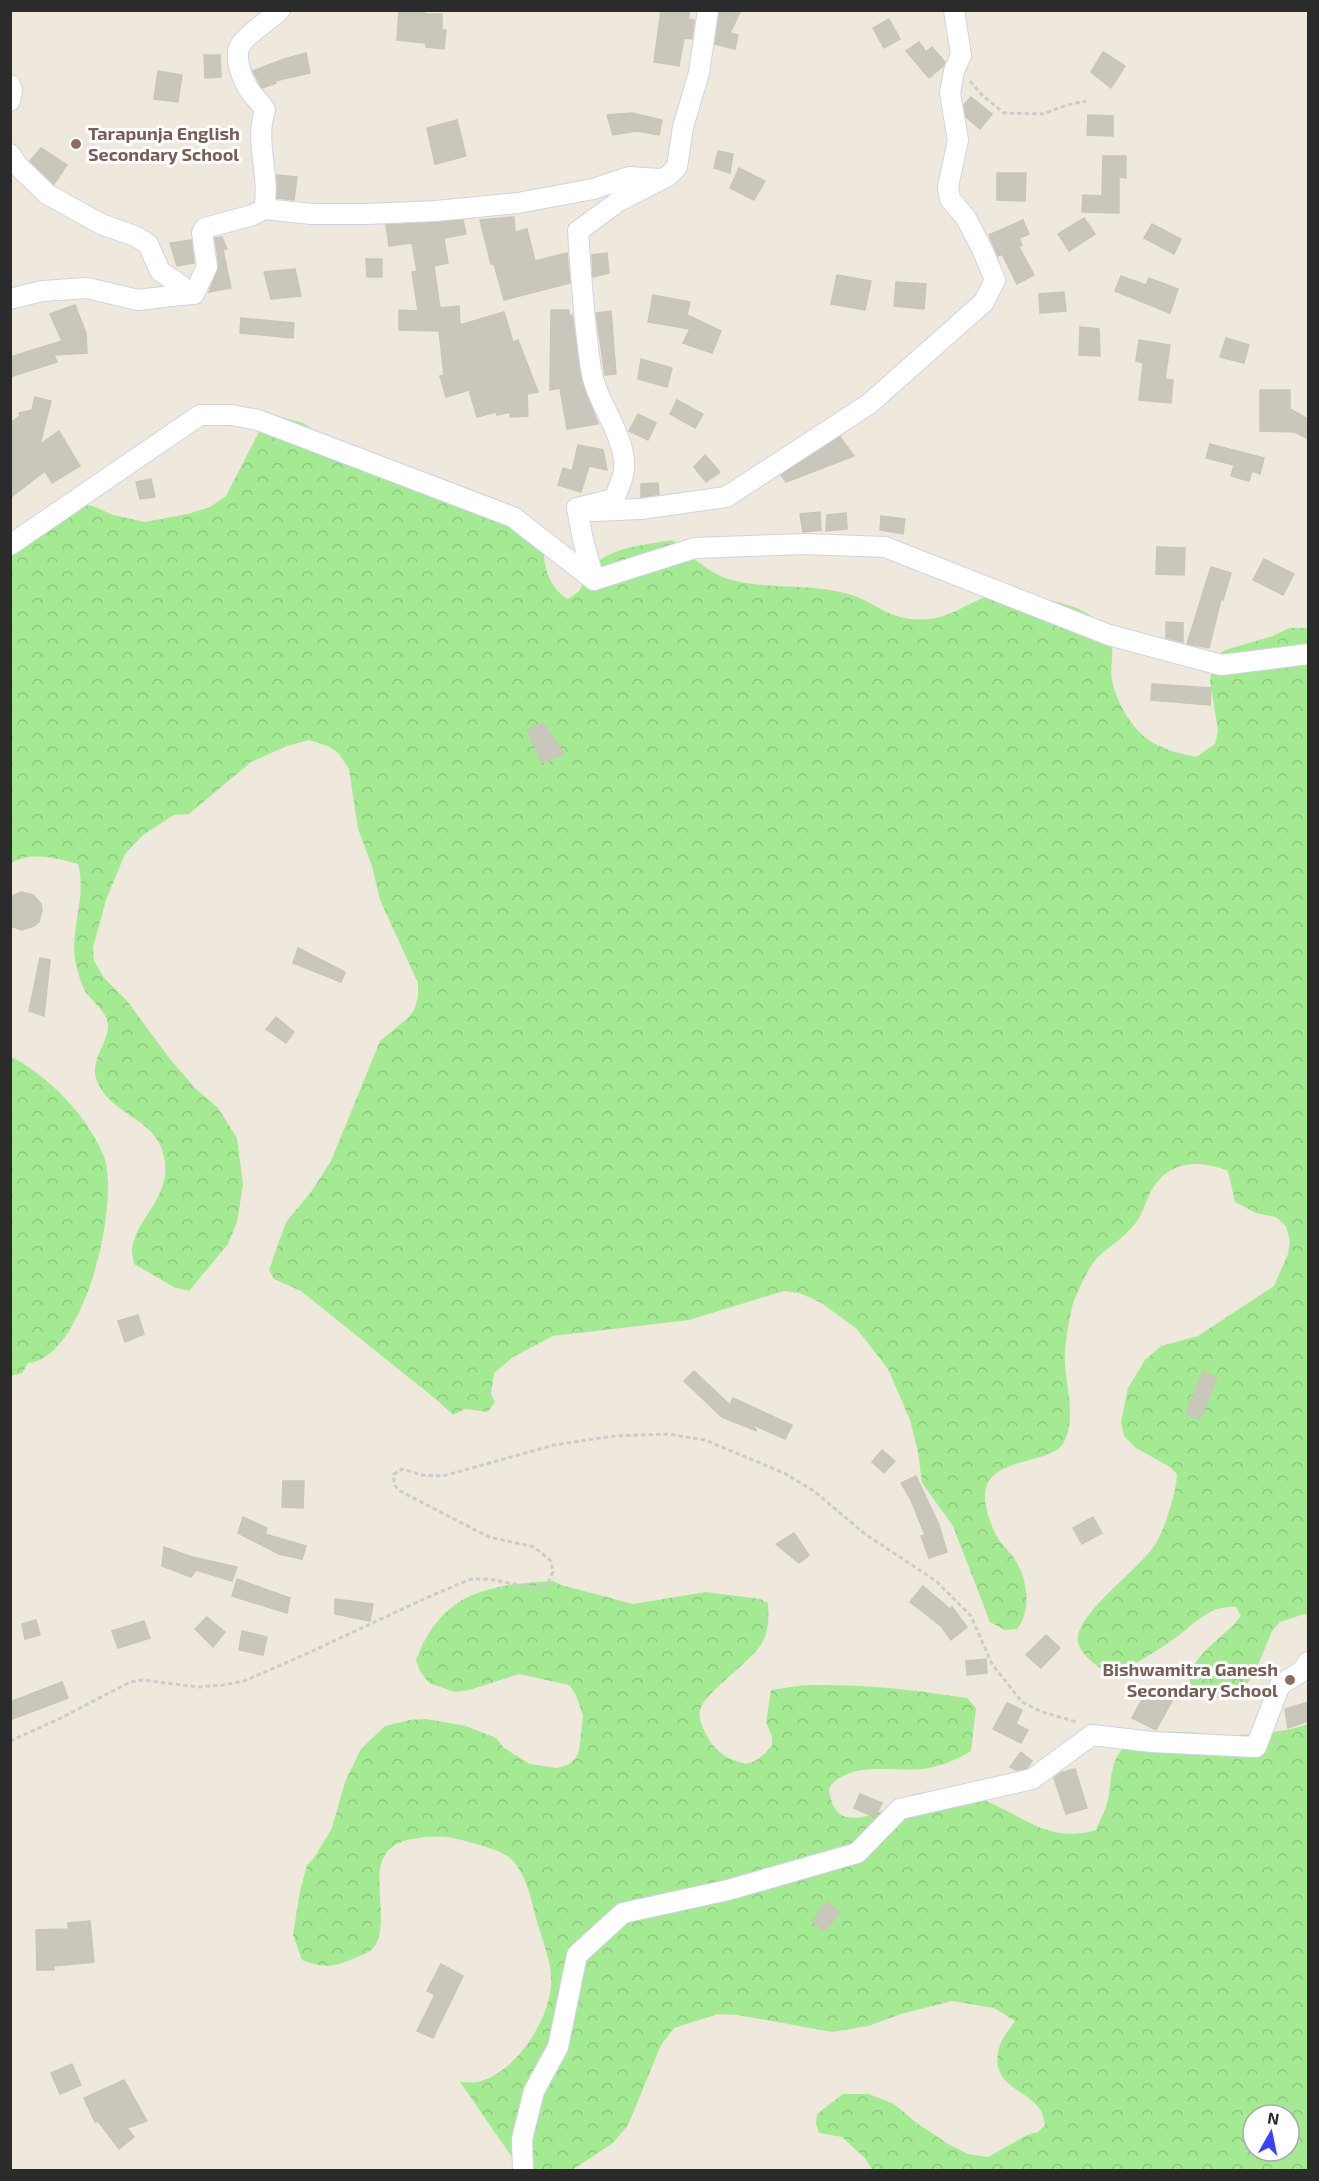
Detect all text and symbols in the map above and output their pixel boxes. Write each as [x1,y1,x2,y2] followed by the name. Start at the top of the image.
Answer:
[88,122,240,165] place label: Tarapunja English Secondary School
[69,137,83,151] marker: Tarapunja English Secondary School
[1102,1658,1278,1701] place label: Bishwamitra Ganesh Secondary School
[1283,1673,1297,1687] marker: Bishwamitra Ganesh Secondary School
[1241,2103,1301,2163] north arrow
[1266,2107,1281,2128] text: N

